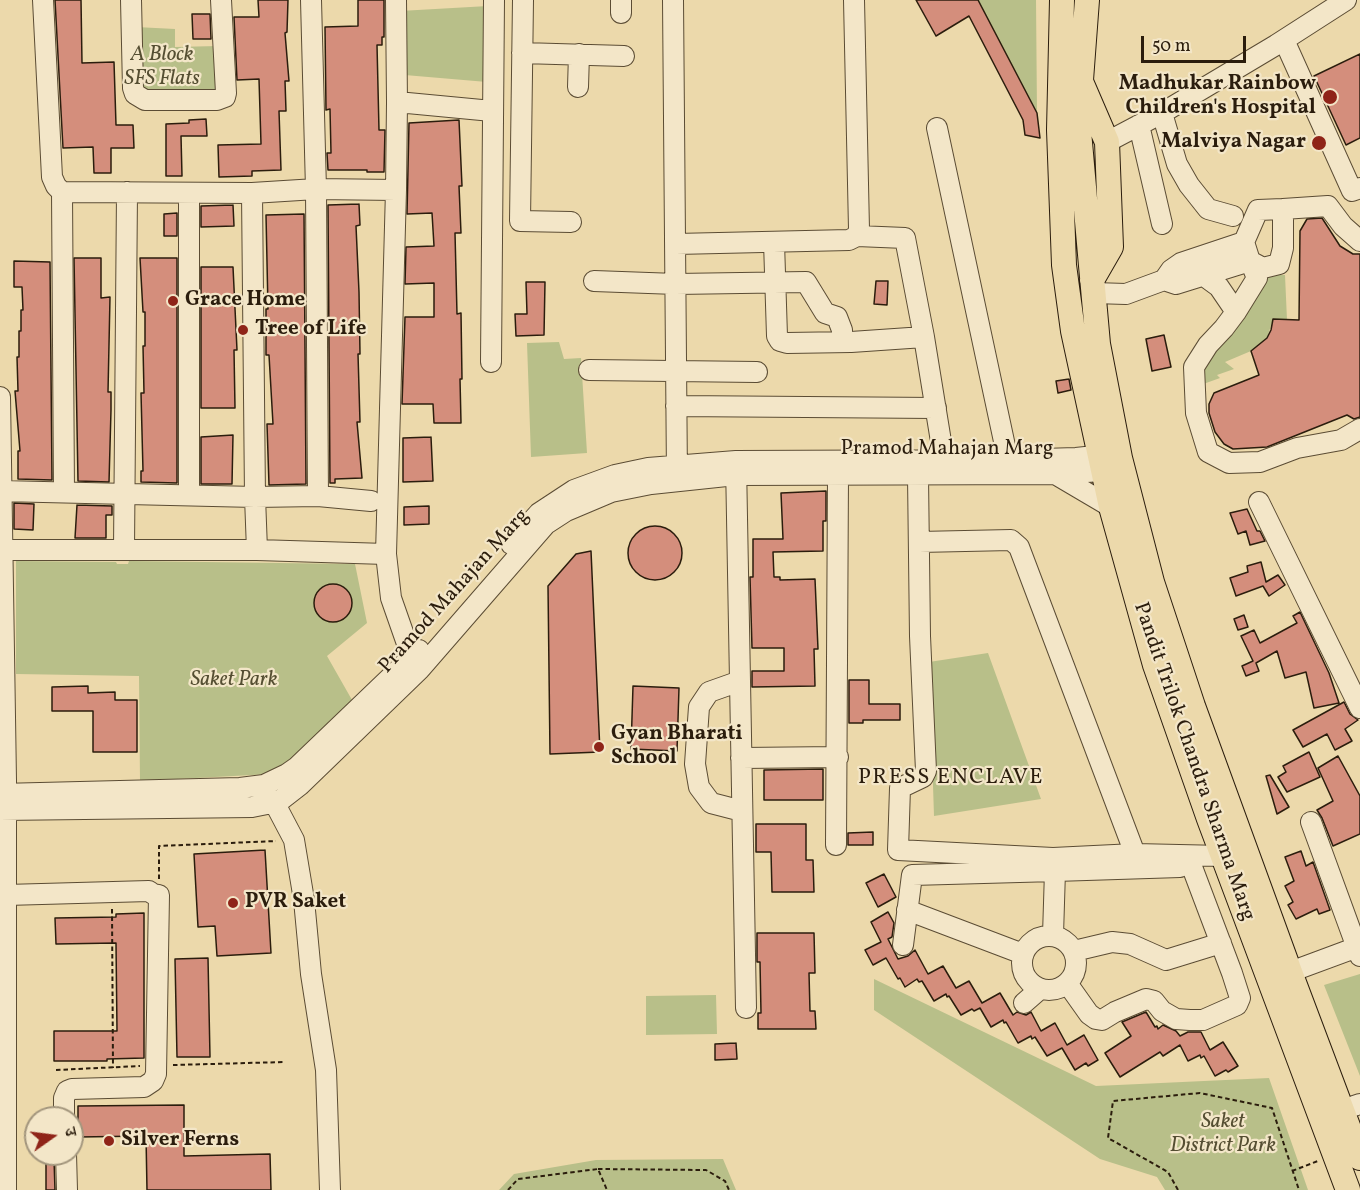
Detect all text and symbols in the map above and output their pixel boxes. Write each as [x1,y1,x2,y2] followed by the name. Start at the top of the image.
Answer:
[1144,24,1249,62] scale bar
[1152,34,1191,59] text: 50 m
[124,43,200,93] park label: A Block SFS Flats
[1119,72,1316,122] place label: Madhukar Rainbow Children's Hospital
[1321,88,1339,106] marker: Madhukar Rainbow Children's Hospital
[1161,130,1306,156] place label: Malviya Nagar
[1310,134,1328,152] marker: Malviya Nagar
[185,288,305,314] place label: Grace Home
[166,294,180,308] marker: Grace Home
[255,317,367,343] place label: Tree of Life
[236,323,250,337] marker: Tree of Life
[841,437,1053,463] street label: Pramod Mahajan Marg
[374,504,536,680] street label: Pramod Mahajan Marg
[1127,599,1259,925] street label: Pandit Trilok Chandra Sharma Marg
[191,668,277,694] park label: Saket Park
[611,722,743,772] place label: Gyan Bharati School
[592,740,606,754] marker: Gyan Bharati School
[858,766,1044,792] district label: PRESS ENCLAVE
[245,890,346,916] place label: PVR Saket
[226,896,240,910] marker: PVR Saket
[24,1106,84,1166] north arrow
[1170,1110,1276,1160] park label: Saket District Park
[58,1126,81,1139] text: उ
[121,1128,239,1154] place label: Silver Ferns
[102,1134,116,1148] marker: Silver Ferns

